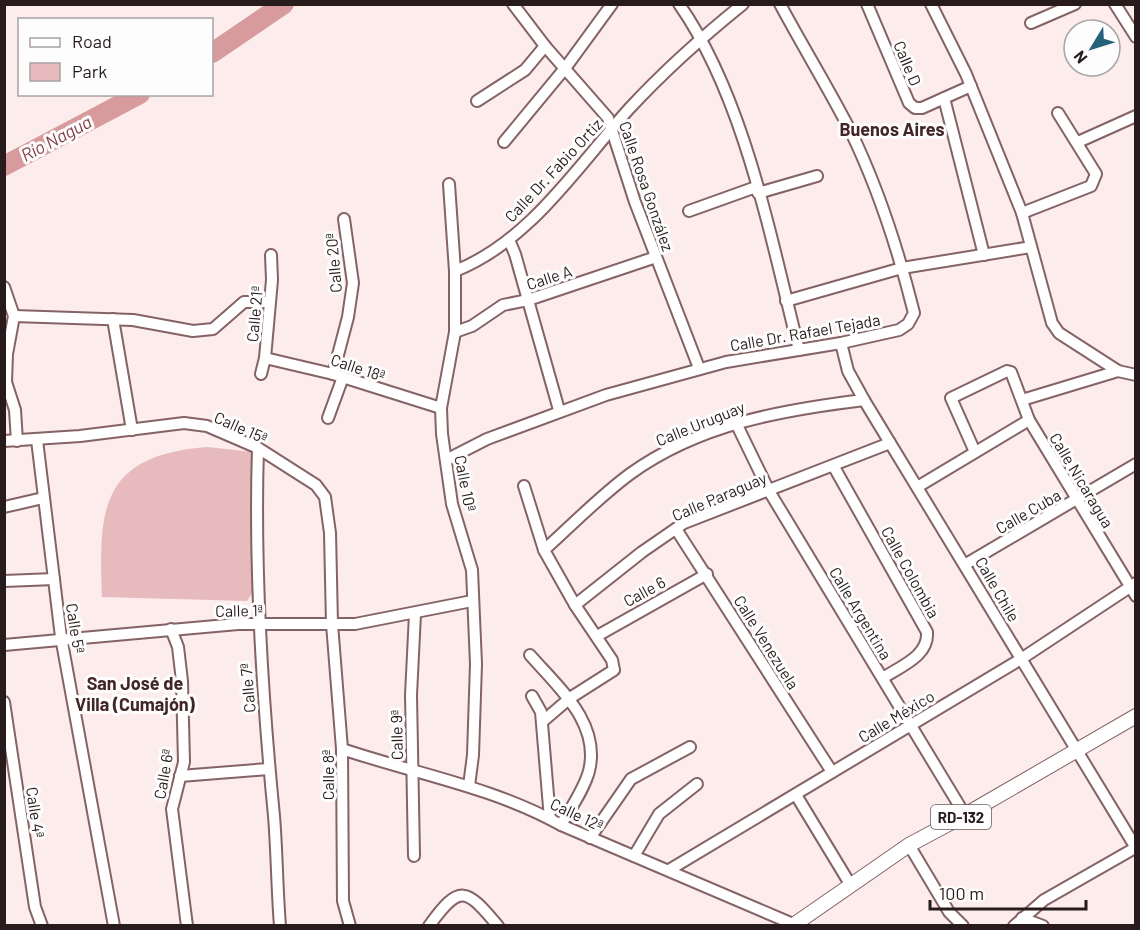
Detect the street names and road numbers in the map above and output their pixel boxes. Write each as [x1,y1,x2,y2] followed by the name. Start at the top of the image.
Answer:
[890,38,926,88] street label: Calle D
[500,114,606,226] street label: Calle Dr. Fabio Ortiz
[616,119,678,253] street label: Calle Rosa González
[321,232,345,294] street label: Calle 20ª
[524,261,574,293] street label: Calle A
[242,285,266,343] street label: Calle 21ª
[728,309,882,355] street label: Calle Dr. Rafael Tejada
[328,349,388,385] street label: Calle 18ª
[653,396,748,449] street label: Calle Uruguay
[212,407,270,447] street label: Calle 15ª
[1046,429,1118,531] street label: Calle Nicaragua
[451,453,481,513] street label: Calle 10ª
[669,467,770,524] street label: Calle Paraguay
[992,485,1064,537] street label: Calle Cuba
[878,523,944,621] street label: Calle Colombia
[972,553,1024,625] street label: Calle Chile
[826,563,896,663] street label: Calle Argentina
[620,572,668,610] street label: Calle 6
[731,592,803,692] street label: Calle Venezuela
[215,600,263,620] street label: Calle 1ª
[63,602,89,654] street label: Calle 5ª
[235,662,259,714] street label: Calle 7ª
[855,686,937,746] street label: Calle México
[386,710,406,760] street label: Calle 9ª
[149,748,177,800] street label: Calle 6ª
[318,750,337,800] street label: Calle 8ª
[23,785,49,839] street label: Calle 4ª
[548,794,606,834] street label: Calle 12ª
[931,805,991,829] road number: RD-132

